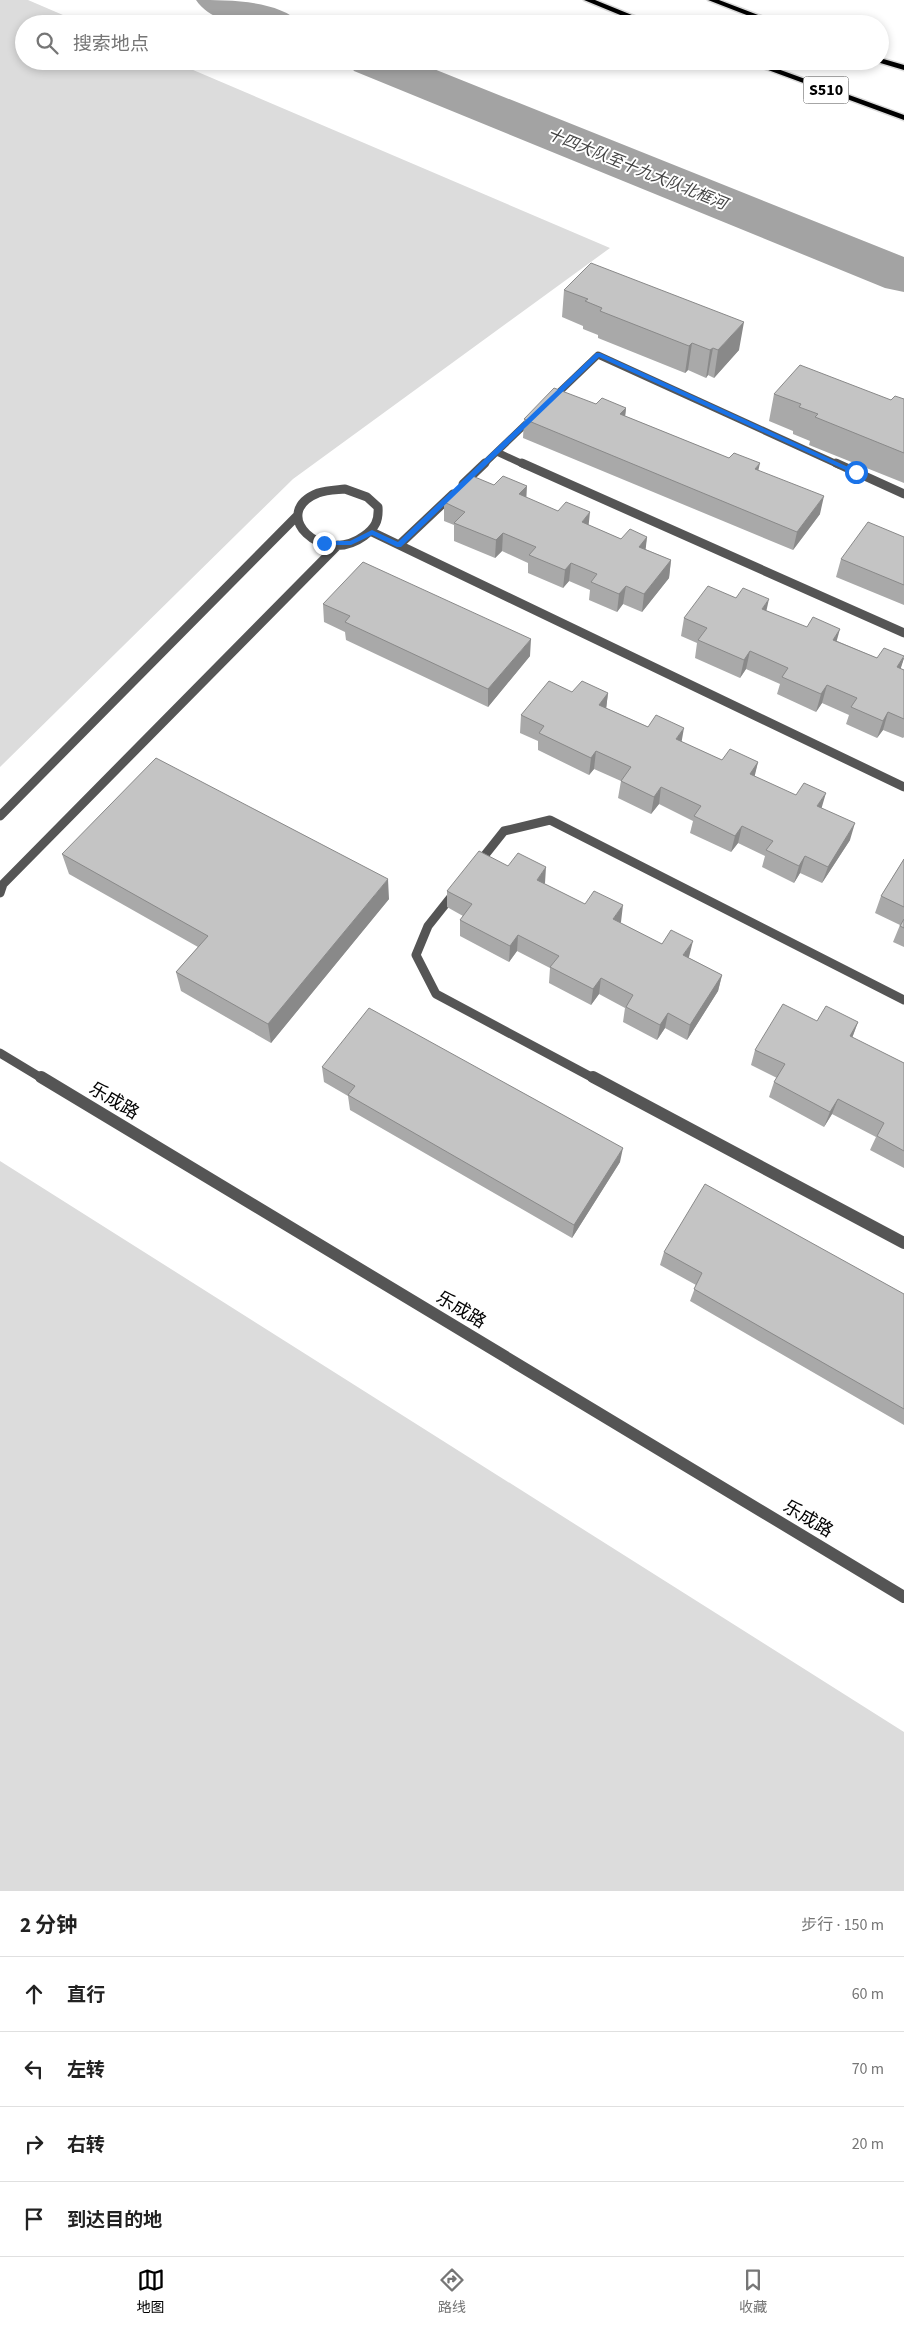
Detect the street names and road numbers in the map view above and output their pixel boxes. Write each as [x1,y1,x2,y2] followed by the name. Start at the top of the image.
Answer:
[804,76,848,104] road number: S510
[84,1076,144,1126] street label: 乐成路
[431,1285,491,1335] street label: 乐成路
[778,1494,838,1544] street label: 乐成路

